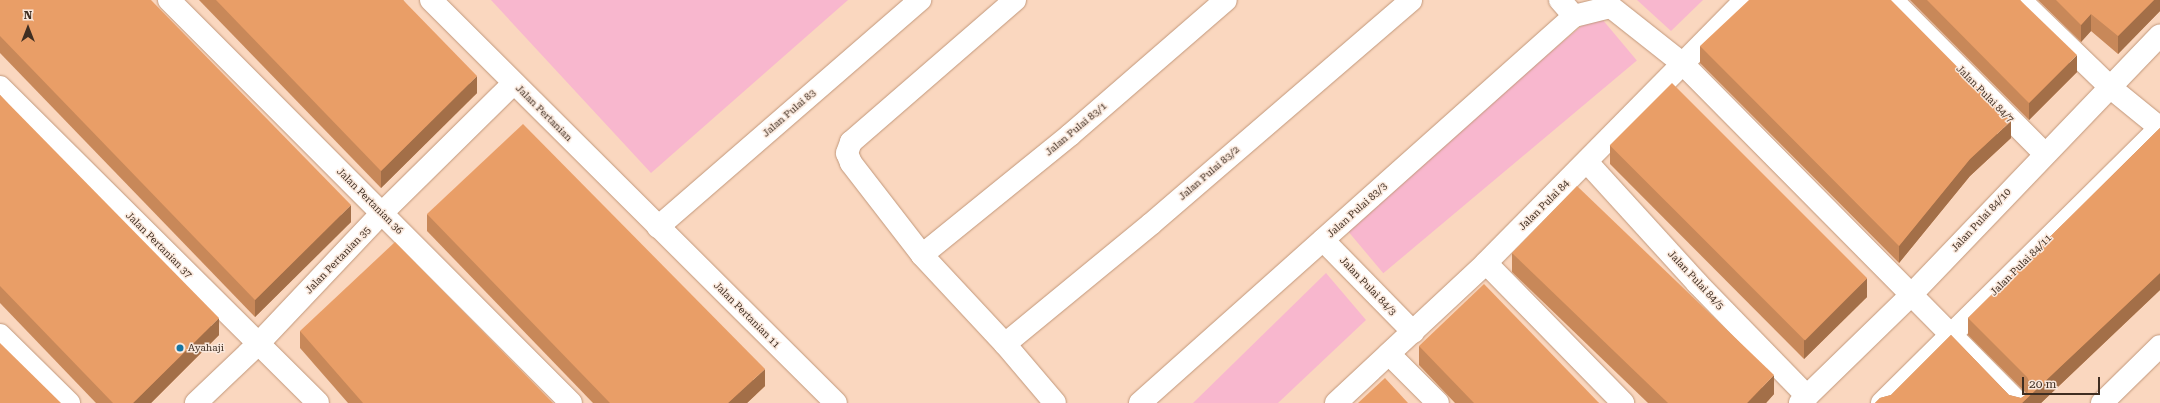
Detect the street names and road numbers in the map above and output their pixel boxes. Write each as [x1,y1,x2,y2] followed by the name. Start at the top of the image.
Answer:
[1954,63,2016,125] street label: Jalan Pulai 84/7
[513,82,575,144] street label: Jalan Pertanian
[760,87,818,139] street label: Jalan Pulai 83
[1043,100,1109,158] street label: Jalan Pulai 83/1
[1176,143,1242,203] street label: Jalan Pulai 83/2
[334,165,406,237] street label: Jalan Pertanian 36
[1516,177,1572,233] street label: Jalan Pulai 84
[1325,180,1389,240] street label: Jalan Pulai 83/3
[1949,186,2013,254] street label: Jalan Pulai 84/10
[123,209,195,281] street label: Jalan Pertanian 37
[303,224,373,296] street label: Jalan Pertanian 35
[1988,232,2054,298] street label: Jalan Pulai 84/11
[1666,248,1726,312] street label: Jalan Pulai 84/5
[1337,254,1399,318] street label: Jalan Pulai 84/3
[711,279,783,351] street label: Jalan Pertanian 11

